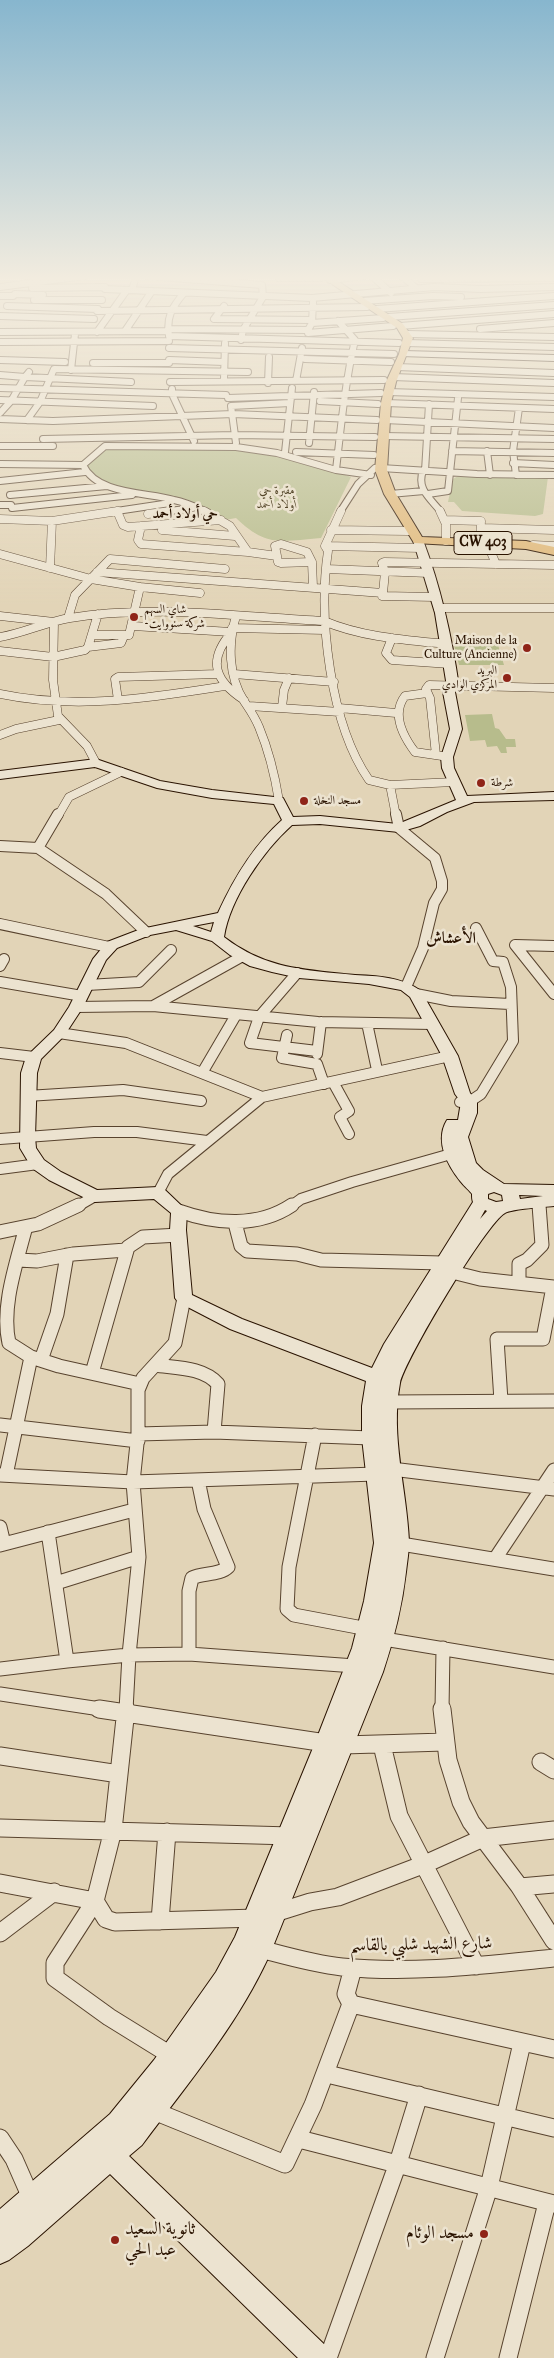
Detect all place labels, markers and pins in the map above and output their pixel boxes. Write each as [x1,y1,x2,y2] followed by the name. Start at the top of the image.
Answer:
[144,603,205,631] place label: شاي السهم -شركة سنووايت
[128,611,140,623] marker: شاي السهم -شركة سنووايت
[424,634,517,662] place label: Maison de la Culture (Ancienne)
[521,642,533,654] marker: Maison de la Culture (Ancienne)
[442,664,497,692] place label: البريد المركزي الوادي
[501,672,513,684] marker: البريد المركزي الوادي
[491,776,513,790] place label: شرطة
[475,777,487,789] marker: شرطة
[314,794,361,808] place label: مسجد النخلة
[298,795,310,807] marker: مسجد النخلة
[125,2219,195,2262] place label: ثانوية السعيد عبد الحي
[406,2223,474,2245] place label: مسجد الوئام
[478,2228,490,2240] marker: مسجد الوئام
[109,2234,121,2246] marker: ثانوية السعيد عبد الحي

